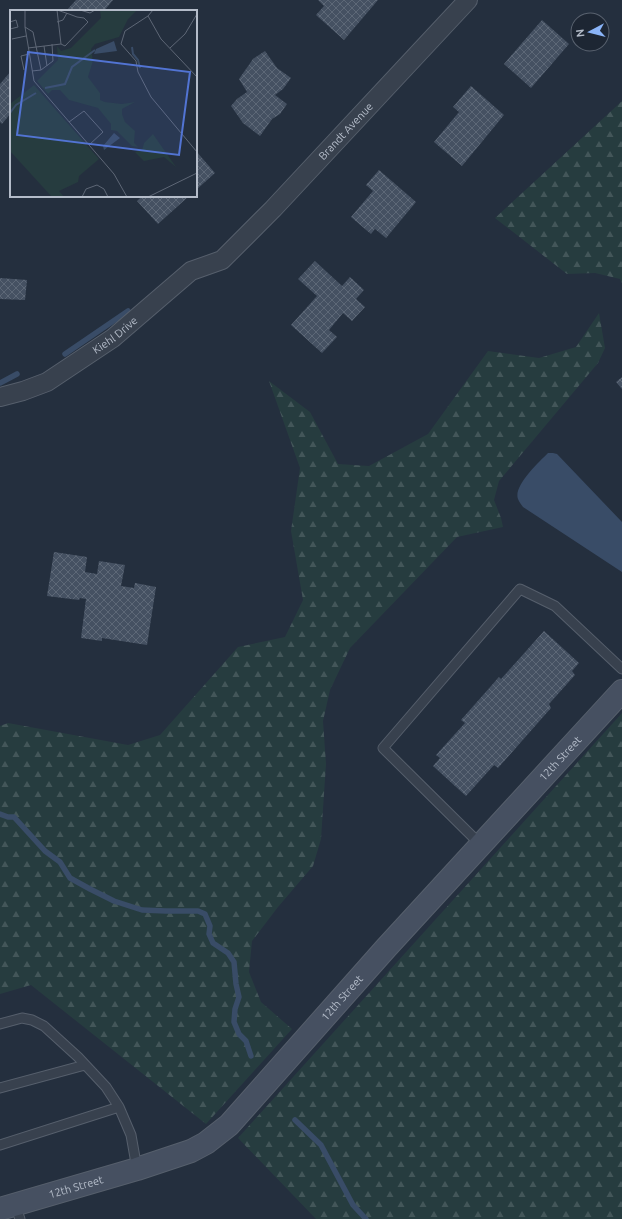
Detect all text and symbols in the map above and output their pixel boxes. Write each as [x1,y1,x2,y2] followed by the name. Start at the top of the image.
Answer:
[10,10,197,197] inset map
[570,12,610,52] north arrow
[574,28,587,38] text: N
[316,100,375,162] street label: Brandt Avenue
[90,314,140,356] street label: Kiehl Drive
[537,733,584,783] street label: 12th Street
[319,972,366,1023] street label: 12th Street
[47,1173,105,1201] street label: 12th Street

